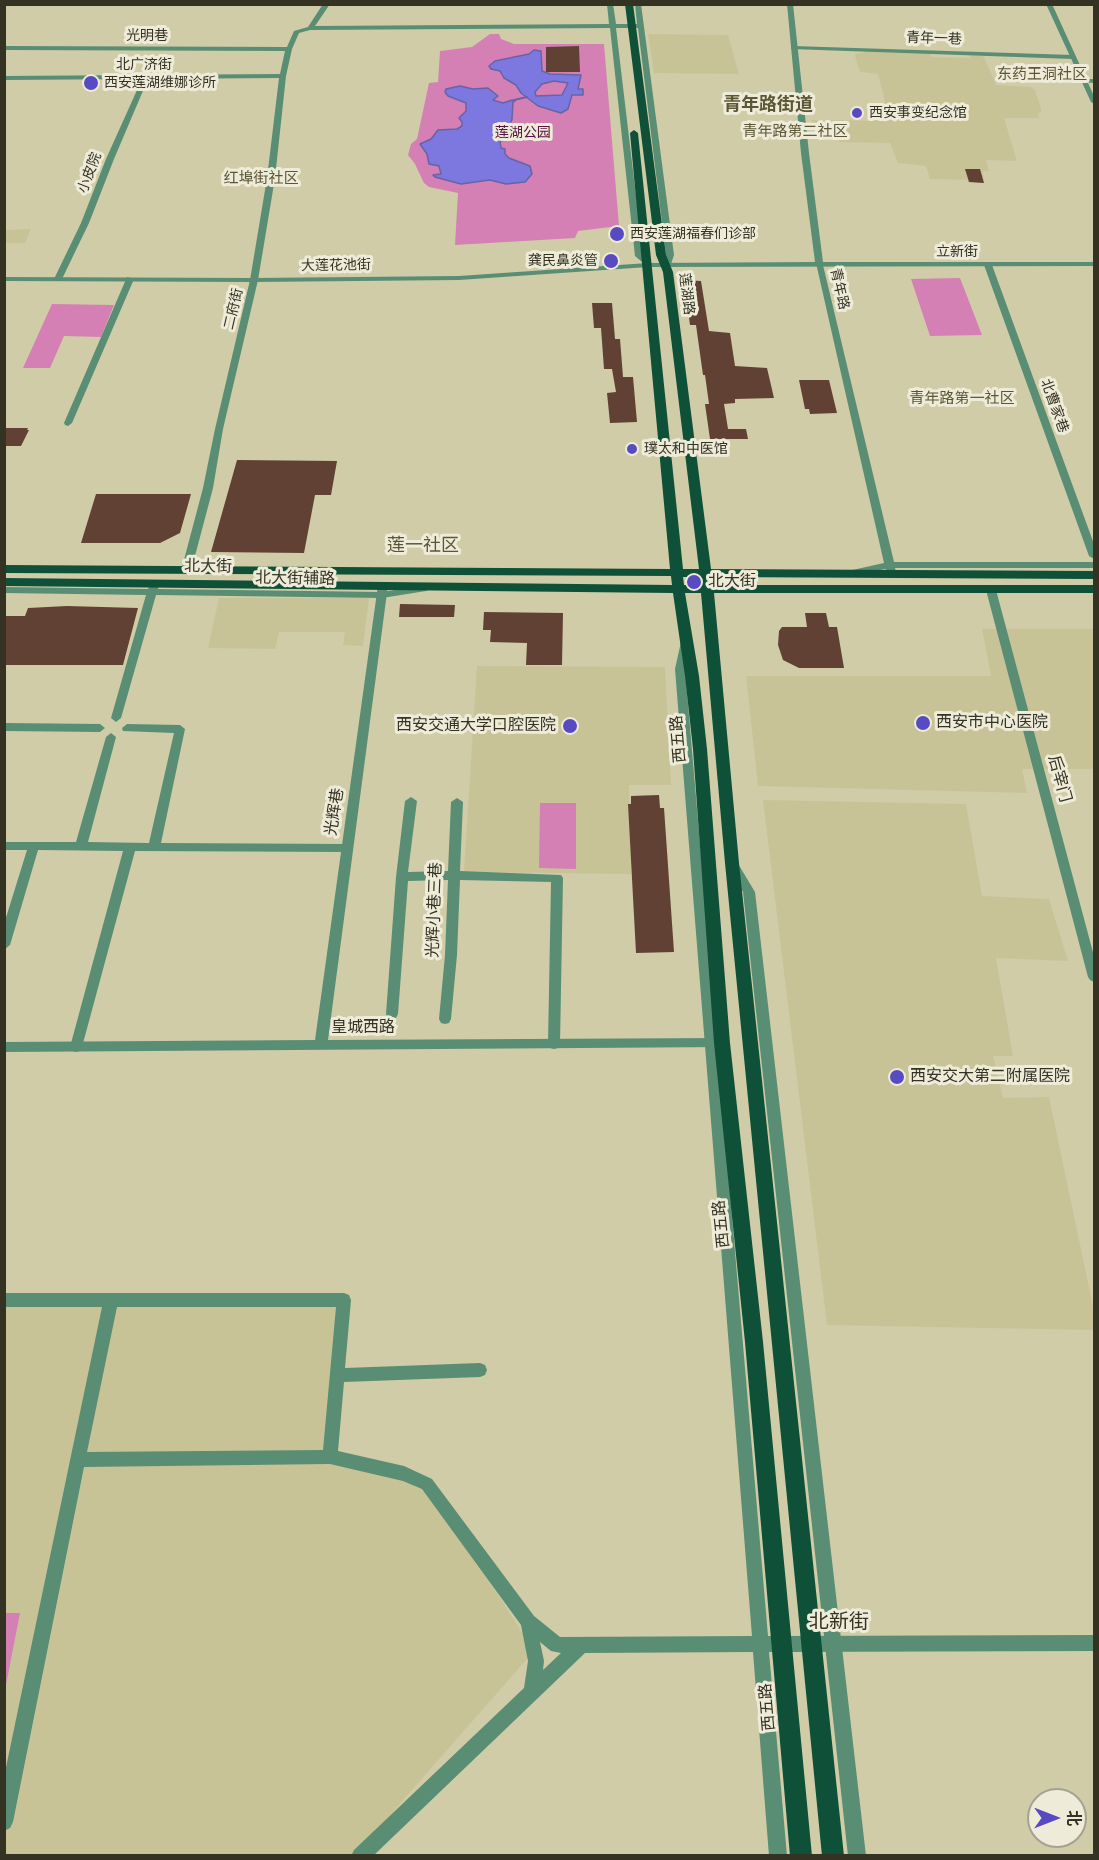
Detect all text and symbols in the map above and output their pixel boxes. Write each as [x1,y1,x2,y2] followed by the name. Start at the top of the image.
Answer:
[126,28,168,44] street label: 光明巷
[906,30,962,48] street label: 青年一巷
[116,57,172,73] street label: 北广济街
[997,66,1087,84] district label: 东药王洞社区
[82,74,100,92] marker: 西安莲湖维娜诊所
[104,75,216,91] place label: 西安莲湖维娜诊所
[723,94,813,116] district label: 青年路街道
[869,105,967,121] place label: 西安事变纪念馆
[850,106,864,120] marker: 西安事变纪念馆
[743,123,847,141] district label: 青年路第二社区
[495,125,551,141] park label: 莲湖公园
[75,150,105,196] street label: 小皮院
[224,170,298,188] district label: 红埠街社区
[608,225,626,243] marker: 西安莲湖福春们诊部
[630,226,756,242] place label: 西安莲湖福春们诊部
[936,244,978,260] street label: 立新街
[602,252,620,270] marker: 龚民鼻炎管
[528,253,598,269] place label: 龚民鼻炎管
[301,257,371,275] street label: 大莲花池街
[826,267,852,311] street label: 青年路
[675,272,697,316] street label: 莲湖路
[221,287,247,331] street label: 二府街
[1037,377,1071,435] street label: 北曹家巷
[910,390,1014,408] district label: 青年路第一社区
[644,441,728,457] place label: 璞太和中医馆
[625,442,639,456] marker: 璞太和中医馆
[387,535,459,557] district label: 莲一社区
[184,557,232,577] street label: 北大街
[255,569,335,589] street label: 北大街辅路
[708,572,756,592] place label: 北大街
[685,573,703,591] marker: 北大街
[936,713,1048,733] place label: 西安市中心医院
[667,714,691,764] street label: 西五路
[914,714,932,732] marker: 西安市中心医院
[396,716,556,736] place label: 西安交通大学口腔医院
[561,717,579,735] marker: 西安交通大学口腔医院
[1044,753,1074,805] street label: 后宰门
[322,787,348,837] street label: 光辉巷
[424,862,446,958] street label: 光辉小巷三巷
[331,1018,395,1038] street label: 皇城西路
[910,1067,1070,1087] place label: 西安交大第二附属医院
[888,1068,906,1086] marker: 西安交大第二附属医院
[710,1199,734,1249] street label: 西五路
[809,1611,869,1635] street label: 北新街
[756,1682,780,1732] street label: 西五路
[1027,1788,1087,1848] north arrow
[1063,1810,1084,1826] text: 北

